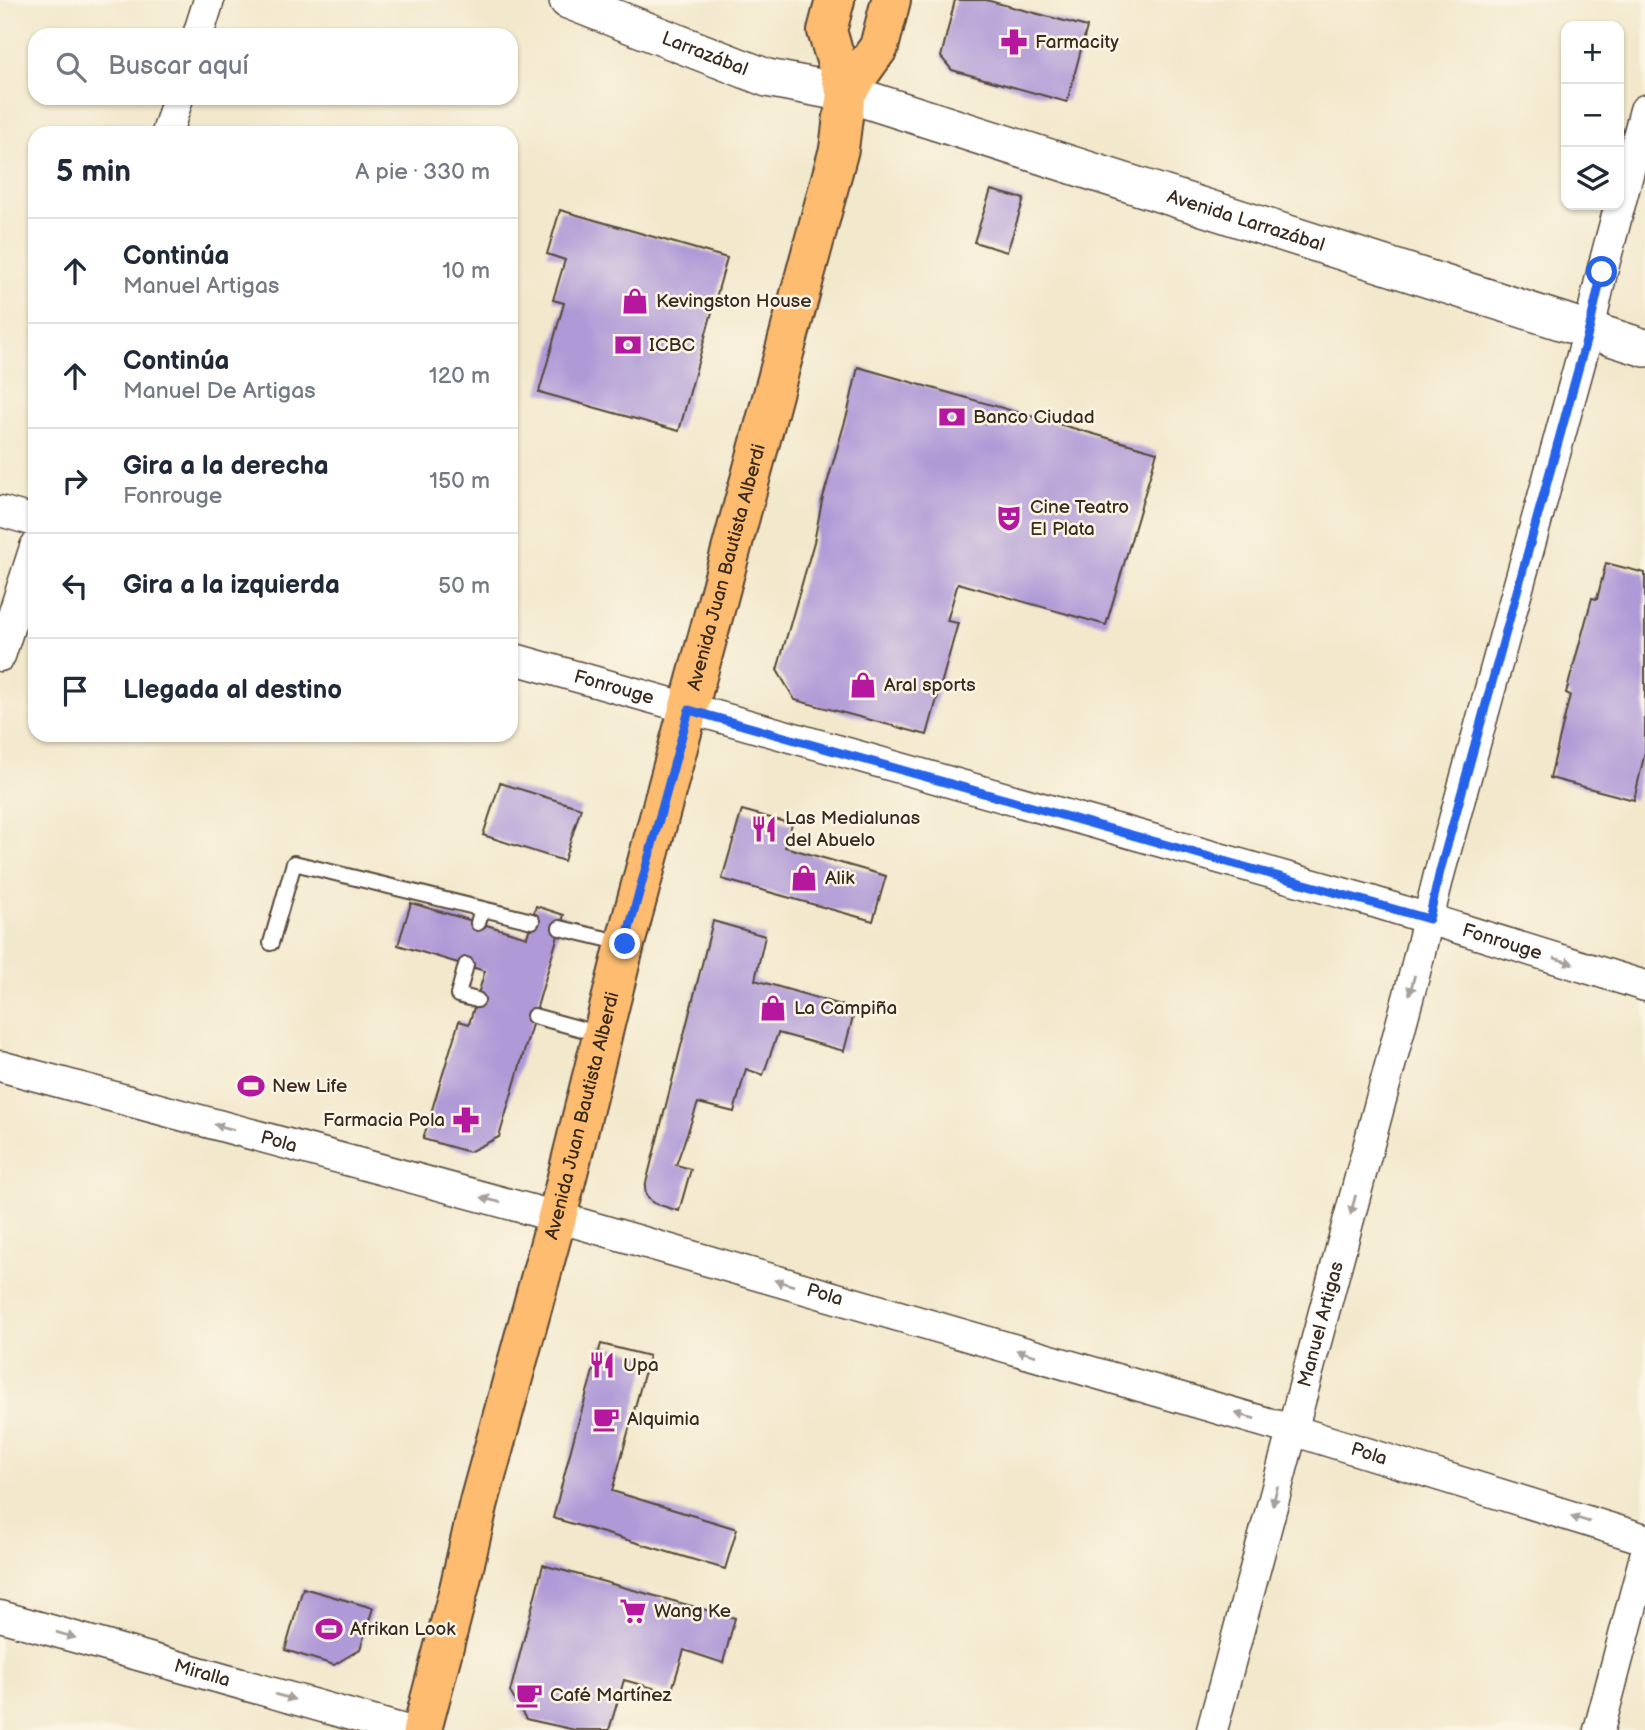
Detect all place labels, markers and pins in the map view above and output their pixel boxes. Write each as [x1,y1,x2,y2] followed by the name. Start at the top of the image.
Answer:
[999,27,1029,57] pharmacy icon: Farmacity
[1035,31,1119,54] place label: Farmacity
[620,286,650,316] shop icon: Kevingston House
[656,290,812,313] place label: Kevingston House
[613,330,643,360] bank icon: ICBC
[649,334,695,357] place label: ICBC
[937,402,967,432] bank icon: Banco Ciudad
[973,406,1095,429] place label: Banco Ciudad
[1030,496,1129,541] place label: Cine Teatro El Plata
[994,503,1024,533] theatre icon: Cine Teatro El Plata
[848,670,878,700] shop icon: Aral sports
[884,674,976,697] place label: Aral sports
[785,807,920,852] place label: Las Medialunas del Abuelo
[749,814,779,844] restaurant icon: Las Medialunas del Abuelo
[789,863,819,893] shop icon: Alik
[825,867,855,890] place label: Alik
[758,993,788,1023] shop icon: La Campiña
[794,997,897,1020] place label: La Campiña
[236,1071,266,1101] sports icon: New Life
[272,1075,347,1098] place label: New Life
[451,1105,481,1135] pharmacy icon: Farmacia Pola
[323,1109,445,1132] place label: Farmacia Pola
[587,1350,617,1380] restaurant icon: Upa
[623,1354,659,1377] place label: Upa
[591,1404,621,1434] cafe icon: Alquimia
[627,1408,700,1431] place label: Alquimia
[618,1596,648,1626] supermarket icon: Wang Ke
[654,1600,731,1623] place label: Wang Ke
[314,1614,344,1644] sports icon: Afrikan Look
[350,1618,456,1641] place label: Afrikan Look
[514,1680,544,1710] cafe icon: Café Martínez
[550,1684,673,1707] place label: Café Martínez

